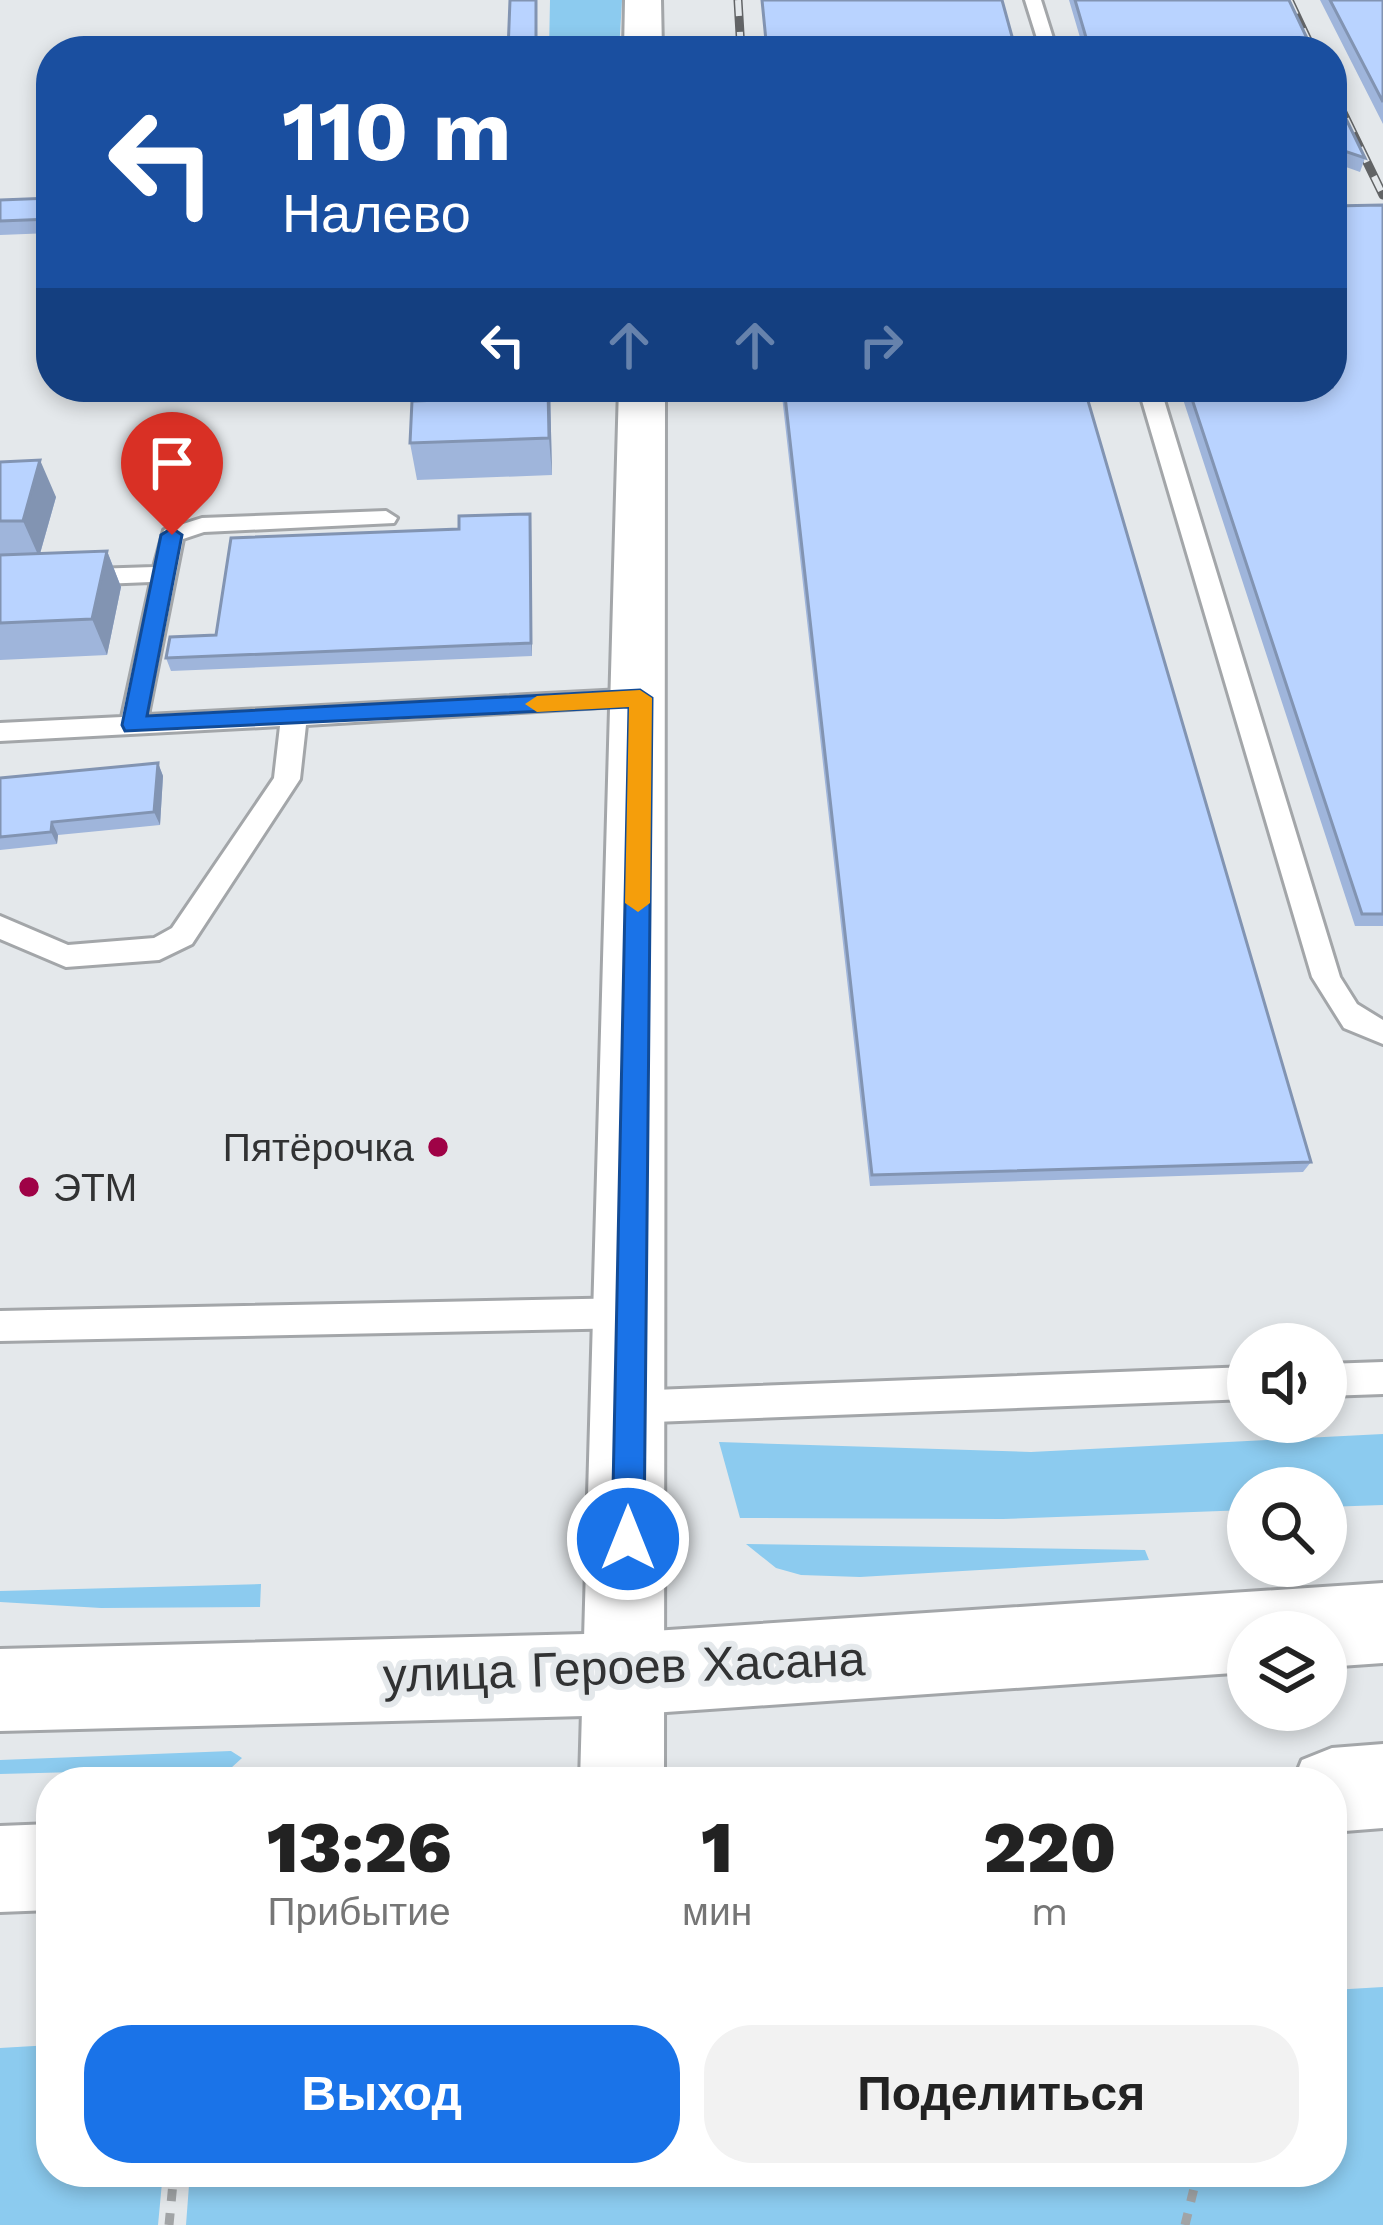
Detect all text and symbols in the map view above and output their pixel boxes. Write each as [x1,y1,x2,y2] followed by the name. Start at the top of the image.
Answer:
[282,82,512,180] text: 110 m
[84,84,240,240] icon: left
[282,182,471,245] text: Налево
[470,312,536,378] icon: left
[596,312,662,378] icon: ahead
[722,312,788,378] icon: ahead
[848,312,914,378] icon: right
[121,412,223,535] pin
[139,430,205,496] icon: arrive
[223,1125,414,1170] place label: Пятёрочка
[425,1134,451,1160] marker: Пятёрочка
[53,1165,137,1210] place label: ЭТМ
[16,1174,42,1200] marker: ЭТМ
[1227,1323,1347,1731] map controls
[1227,1323,1347,1443] button: sound
[1227,1467,1347,1587] button: search
[565,1476,691,1602] position arrow
[1227,1611,1347,1731] button: layers
[382,1630,866,1704] street label: улица Героев Хасана
[267,1805,451,1889] text: 13:26
[701,1805,733,1889] text: 1
[983,1805,1116,1889] text: 220
[267,1889,451,1934] text: Прибытие
[682,1889,752,1934] text: мин
[1031,1889,1068,1934] text: m
[84,2025,680,2163] button: Выход
[704,2025,1299,2163] button: Поделиться

